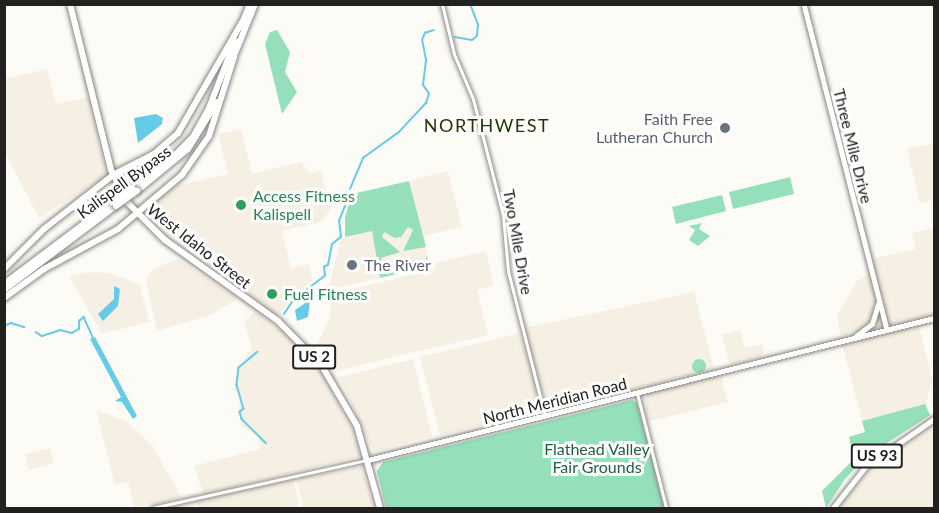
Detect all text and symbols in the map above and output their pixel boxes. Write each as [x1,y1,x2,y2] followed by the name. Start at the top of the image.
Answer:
[829,87,877,205] street label: Three Mile Drive
[596,109,713,147] place label: Faith Free Lutheran Church
[424,114,550,136] district label: NORTHWEST
[718,121,732,135] marker: Faith Free Lutheran Church
[73,142,175,222] street label: Kalispell Bypass
[253,186,355,224] place label: Access Fitness Kalispell
[499,188,537,296] street label: Two Mile Drive
[234,198,248,212] marker: Access Fitness Kalispell
[143,200,255,292] street label: West Idaho Street
[364,255,431,275] place label: The River
[345,258,359,272] marker: The River
[284,284,368,304] place label: Fuel Fitness
[265,287,279,301] marker: Fuel Fitness
[292,345,336,369] road number: US 2
[481,374,629,428] street label: North Meridian Road
[544,439,650,477] park label: Flathead Valley Fair Grounds
[850,444,904,468] road number: US 93

